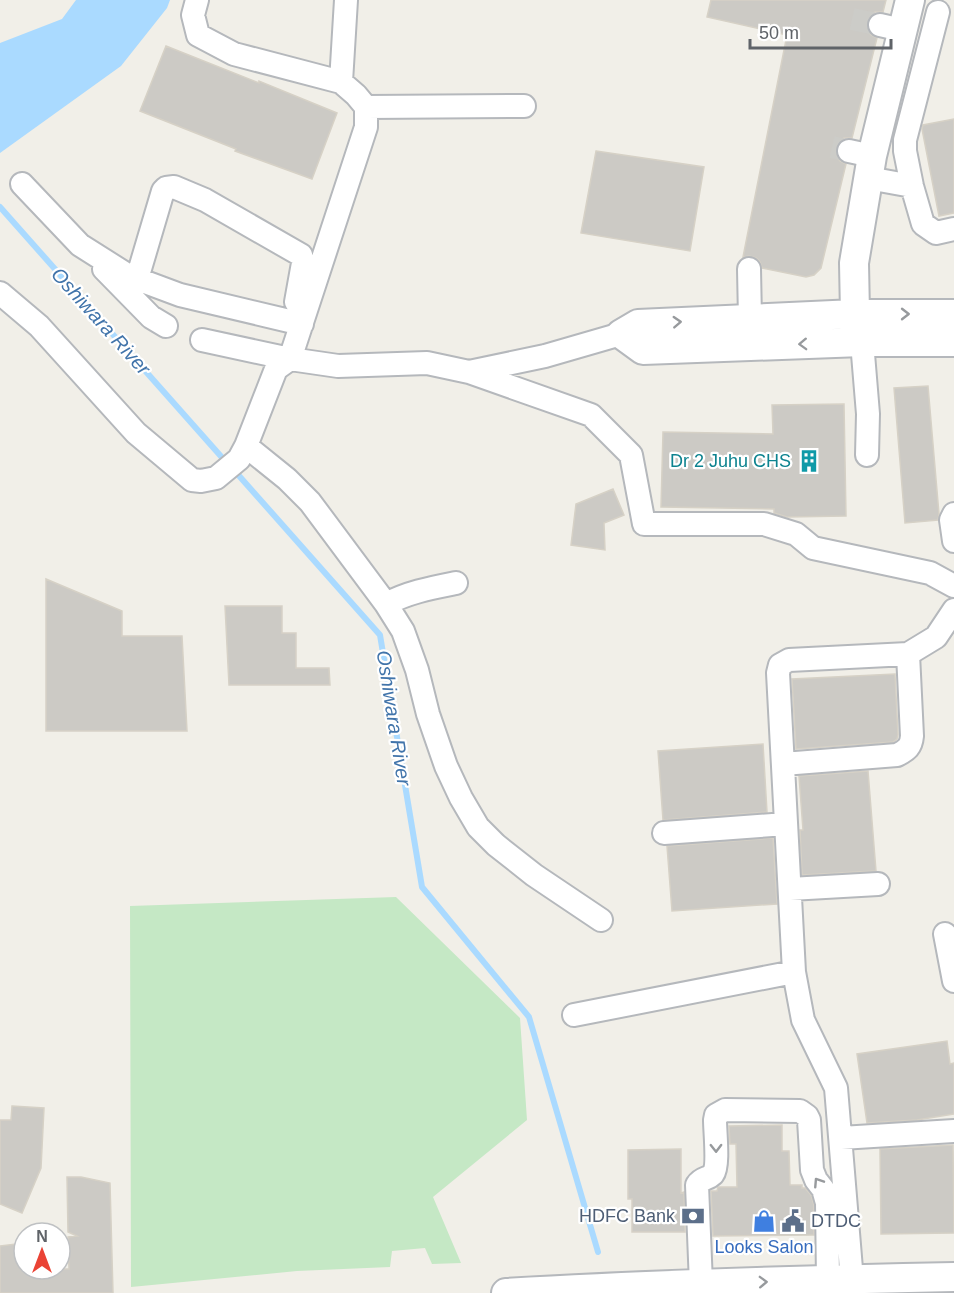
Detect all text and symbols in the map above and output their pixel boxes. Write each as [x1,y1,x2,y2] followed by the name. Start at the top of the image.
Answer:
[750,12,891,50] scale bar
[759,23,799,43] text: 50 m
[47,263,156,380] water label: Oshiwara River
[900,308,909,320] one-way arrow
[672,316,681,329] one-way arrow
[799,337,808,350] one-way arrow
[796,448,822,474] building icon: Dr 2 Juhu CHS
[670,451,791,471] place label: Dr 2 Juhu CHS
[372,649,416,789] water label: Oshiwara River
[709,1143,722,1152] one-way arrow
[815,1177,826,1188] one-way arrow
[680,1203,706,1229] bank icon: HDFC Bank
[579,1206,676,1226] place label: HDFC Bank
[751,1208,777,1234] shop icon: Looks Salon
[780,1208,806,1234] public building icon: DTDC
[811,1211,861,1231] place label: DTDC
[12,1221,72,1281] north arrow
[36,1228,48,1245] text: N
[714,1237,814,1257] place label: Looks Salon
[758,1276,767,1288] one-way arrow

